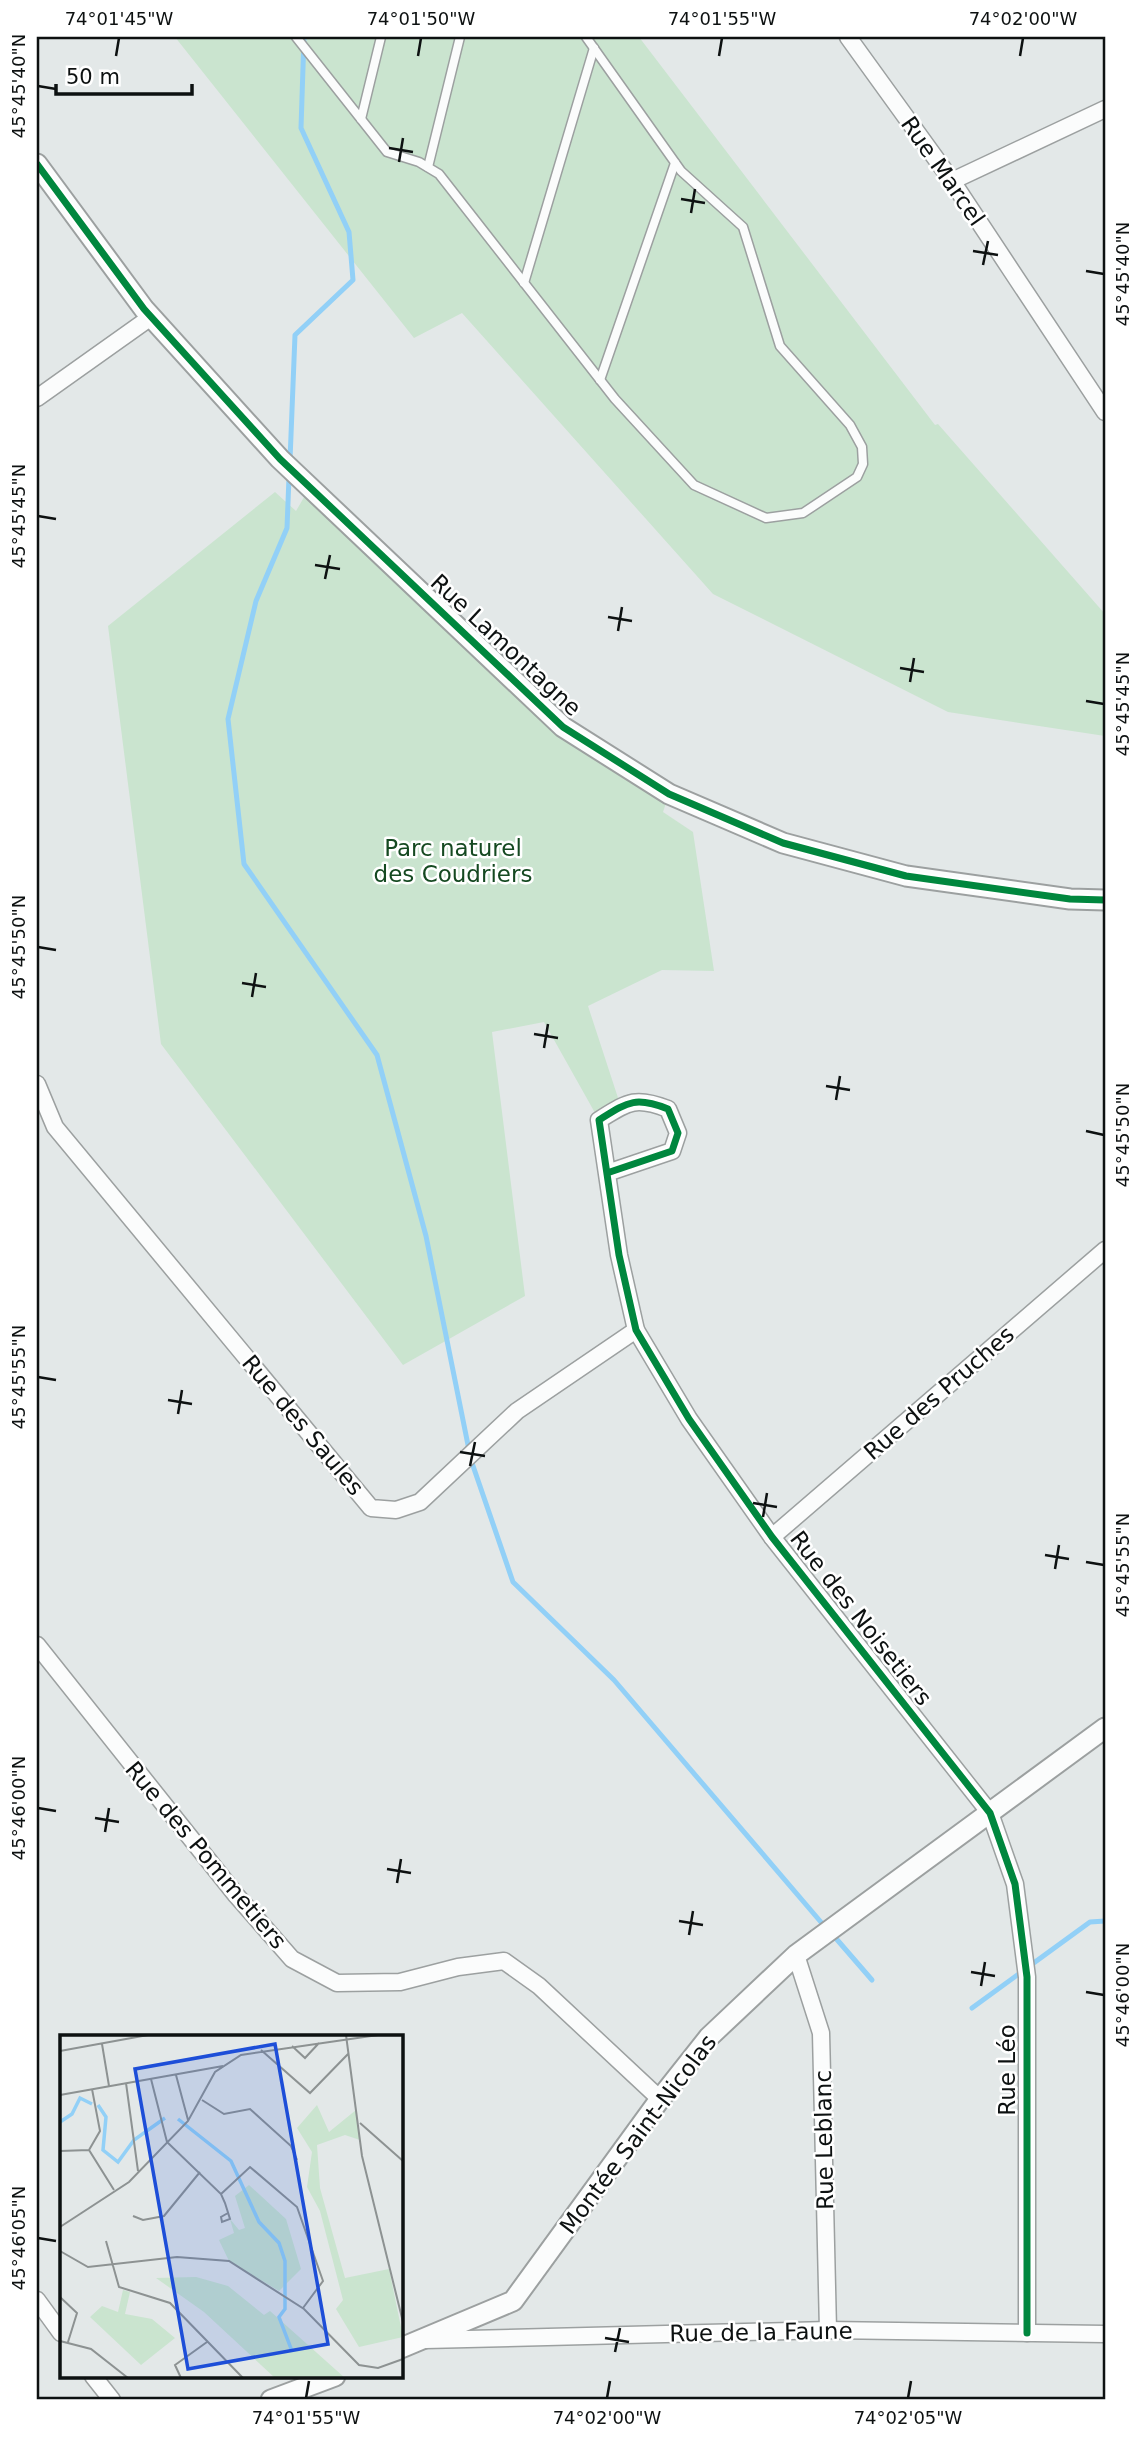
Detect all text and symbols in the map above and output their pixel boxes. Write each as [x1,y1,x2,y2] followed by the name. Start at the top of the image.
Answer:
[65,8,174,29] text: 74°01'45"W
[367,8,476,29] text: 74°01'50"W
[668,8,777,29] text: 74°01'55"W
[969,8,1078,29] text: 74°02'00"W
[8,34,29,138] text: 45°45'40"N
[56,52,192,96] scale bar
[66,65,120,89] text: 50 m
[896,112,990,230] street label: Rue Marcel
[1112,222,1133,326] text: 45°45'40"N
[8,464,29,568] text: 45°45'45"N
[426,569,586,721] street label: Rue Lamontagne
[1112,652,1133,756] text: 45°45'45"N
[374,835,532,887] park label: Parc naturel des Coudriers
[8,895,29,999] text: 45°45'50"N
[1112,1083,1133,1187] text: 45°45'50"N
[859,1321,1019,1465] street label: Rue des Pruches
[8,1325,29,1429] text: 45°45'55"N
[237,1350,369,1500] street label: Rue des Saules
[1112,1513,1133,1617] text: 45°45'55"N
[785,1526,937,1710] street label: Rue des Noisetiers
[8,1756,29,1860] text: 45°46'00"N
[120,1756,292,1954] street label: Rue des Pommetiers
[1112,1943,1133,2047] text: 45°46'00"N
[994,2024,1020,2116] street label: Rue Léo
[555,2029,721,2239] street label: Montée Saint-Nicolas
[60,2035,402,2378] inset map
[810,2070,838,2210] street label: Rue Leblanc
[8,2186,29,2290] text: 45°46'05"N
[669,2317,853,2347] street label: Rue de la Faune
[252,2407,361,2428] text: 74°01'55"W
[553,2407,662,2428] text: 74°02'00"W
[854,2407,963,2428] text: 74°02'05"W

